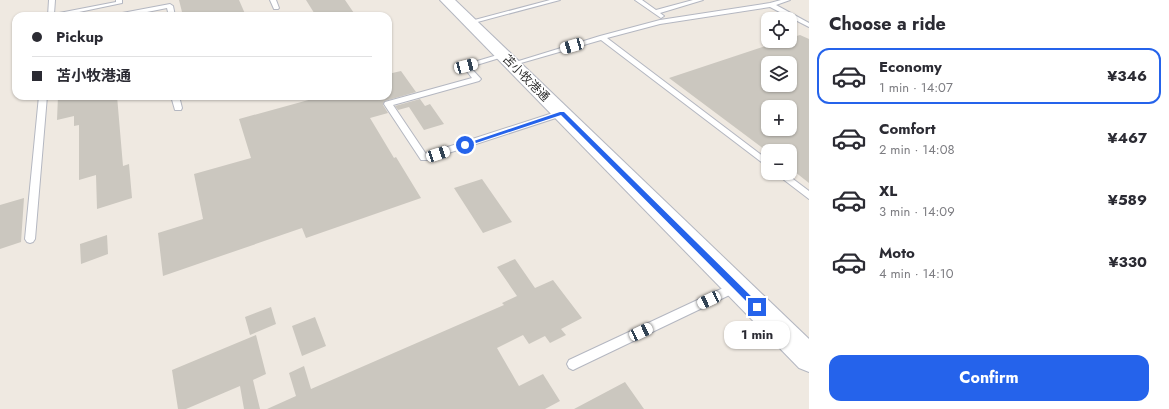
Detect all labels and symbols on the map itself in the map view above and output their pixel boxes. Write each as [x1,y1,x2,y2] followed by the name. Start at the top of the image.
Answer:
[559,37,585,55] car
[498,50,554,106] street label: 苫小牧港通
[453,57,479,75] car
[456,136,474,154] route start
[425,145,451,163] car
[696,289,722,311] car
[748,298,766,316] route end
[628,321,654,343] car
[724,321,790,349] callout: 1 min

